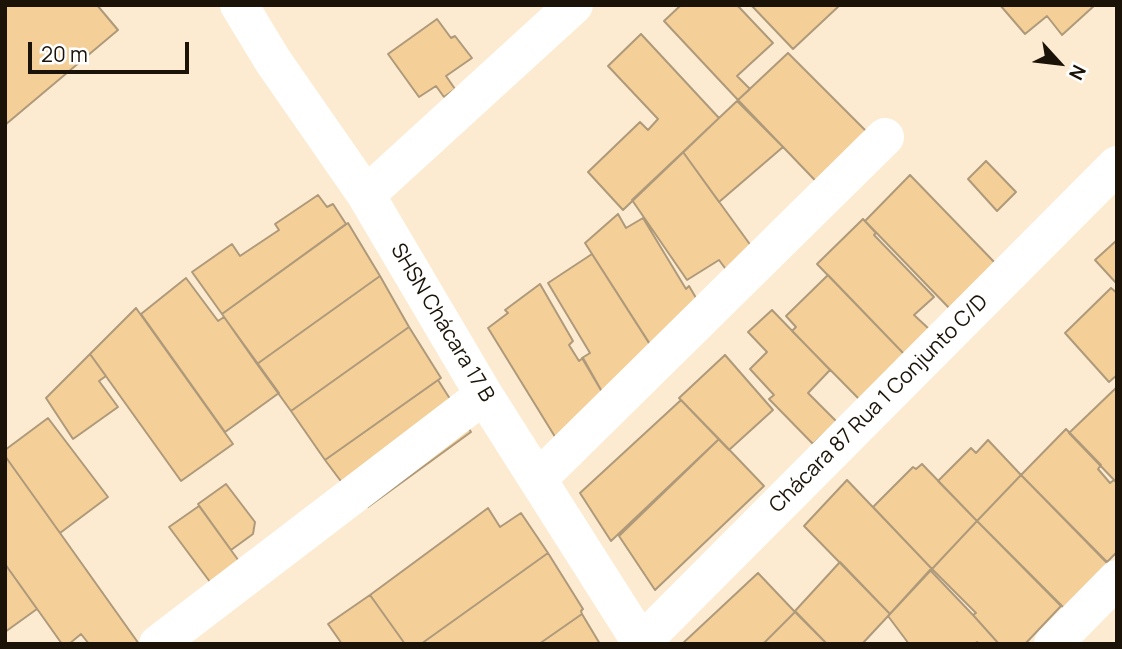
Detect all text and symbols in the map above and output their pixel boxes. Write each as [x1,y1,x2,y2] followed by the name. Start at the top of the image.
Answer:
[32,28,192,72] scale bar
[1024,28,1094,98] north arrow
[41,40,88,68] text: 20 m
[1063,61,1092,85] text: N
[385,239,499,407] street label: SHSN Chácara 17 B
[765,290,993,518] street label: Chácara 87 Rua 1 Conjunto C/D

